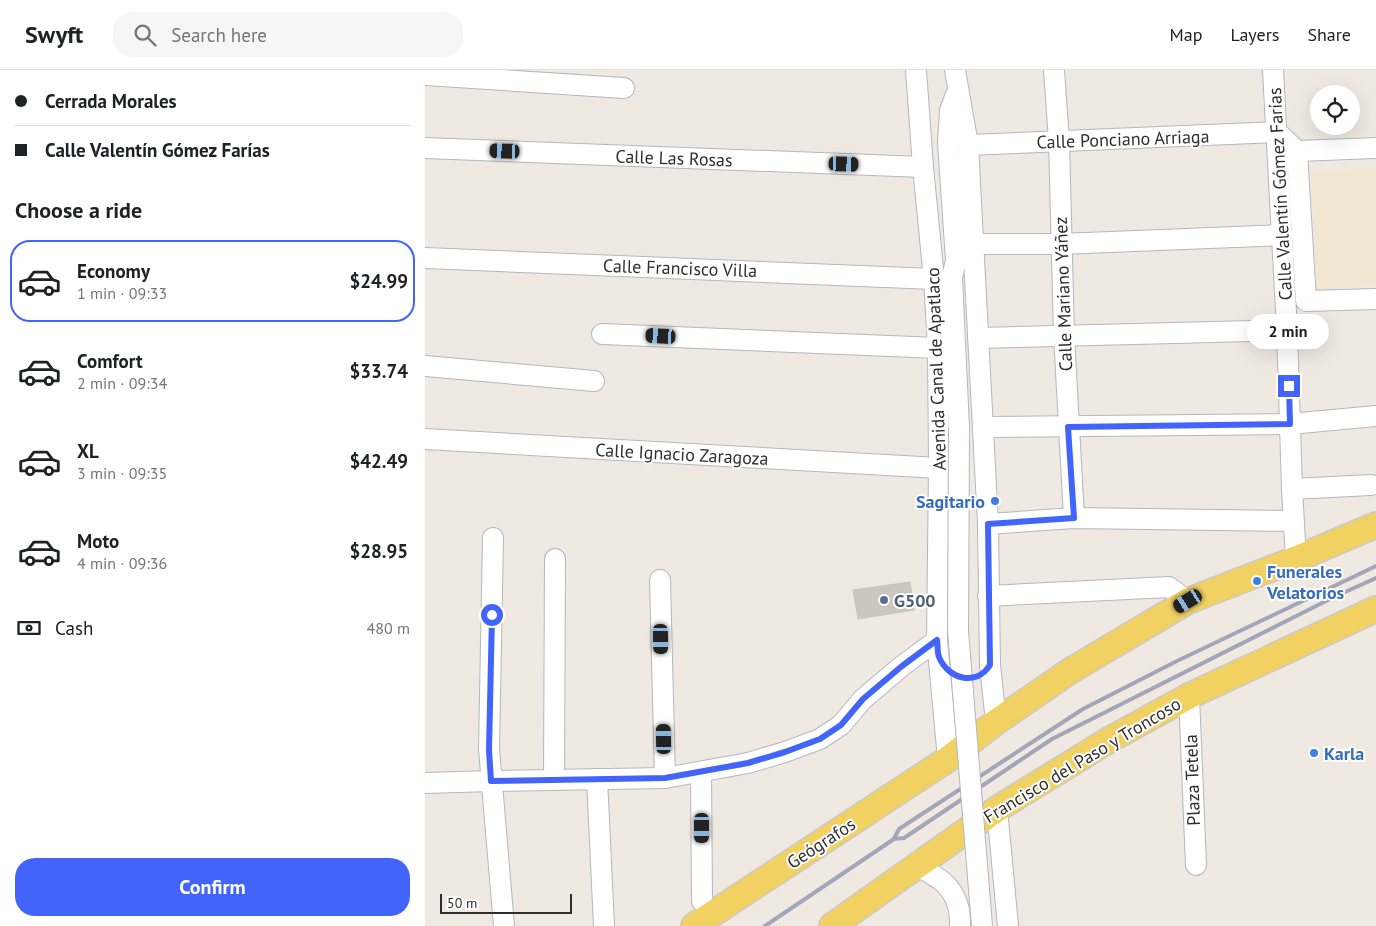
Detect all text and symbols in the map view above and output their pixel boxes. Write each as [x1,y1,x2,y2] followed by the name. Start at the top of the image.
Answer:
[113,12,463,57] search box
[25,19,83,50] text: Swyft
[131,21,159,49] icon: search
[171,23,267,47] text: Search here
[1170,23,1202,46] text: Map
[1230,23,1279,46] text: Layers
[1307,23,1351,46] text: Share
[1310,85,1360,135] map controls
[1310,85,1360,135] button: locate
[1263,87,1297,301] street label: Calle Valentín Gómez Farías
[45,89,177,113] text: Cerrada Morales
[1036,124,1210,154] street label: Calle Ponciano Arriaga
[45,138,270,162] text: Calle Valentín Gómez Farías
[489,143,520,159] car
[615,144,733,172] street label: Calle Las Rosas
[828,156,859,172] car
[15,196,142,224] text: Choose a ride
[1049,216,1077,372] street label: Calle Mariano Yáñez
[603,254,757,282] street label: Calle Francisco Villa
[17,259,62,304] icon: car
[77,259,150,283] text: Economy
[921,267,951,471] street label: Avenida Canal de Apatlaco
[349,269,408,293] text: $24.99
[77,283,167,303] text: 1 min · 09:33
[1248,314,1330,348] callout: 2 min
[1268,321,1308,341] text: 2 min
[645,328,676,344] car
[17,349,62,394] icon: car
[77,349,143,373] text: Comfort
[349,359,408,383] text: $33.74
[77,373,167,393] text: 2 min · 09:34
[1278,375,1300,397] route end
[595,438,769,470] street label: Calle Ignacio Zaragoza
[17,439,62,484] icon: car
[77,439,99,463] text: XL
[349,449,408,473] text: $42.49
[77,463,167,483] text: 3 min · 09:35
[916,490,985,513] place label: Sagitario
[989,495,1001,507] marker: Sagitario
[17,529,62,574] icon: car
[77,529,119,553] text: Moto
[349,539,408,563] text: $28.95
[77,553,167,573] text: 4 min · 09:36
[1266,560,1345,604] place label: Funerales Velatorios
[1251,575,1263,587] marker: Funerales Velatorios
[1171,587,1204,615] car
[894,589,936,612] place label: G500
[878,594,890,606] marker: G500
[481,604,503,626] route start
[15,614,43,642] icon: cash
[55,616,93,640] text: Cash
[367,618,410,638] text: 480 m
[653,624,668,654] car
[979,692,1185,828] street label: Francisco del Paso y Troncoso
[656,724,671,754] car
[1179,734,1205,826] street label: Plaza Tetela
[1324,742,1364,765] place label: Karla
[1308,747,1320,759] marker: Karla
[782,812,860,874] street label: Geógrafos
[694,813,709,843] car
[15,858,410,916] button: Confirm
[440,891,573,914] scale bar
[447,894,477,912] text: 50 m

